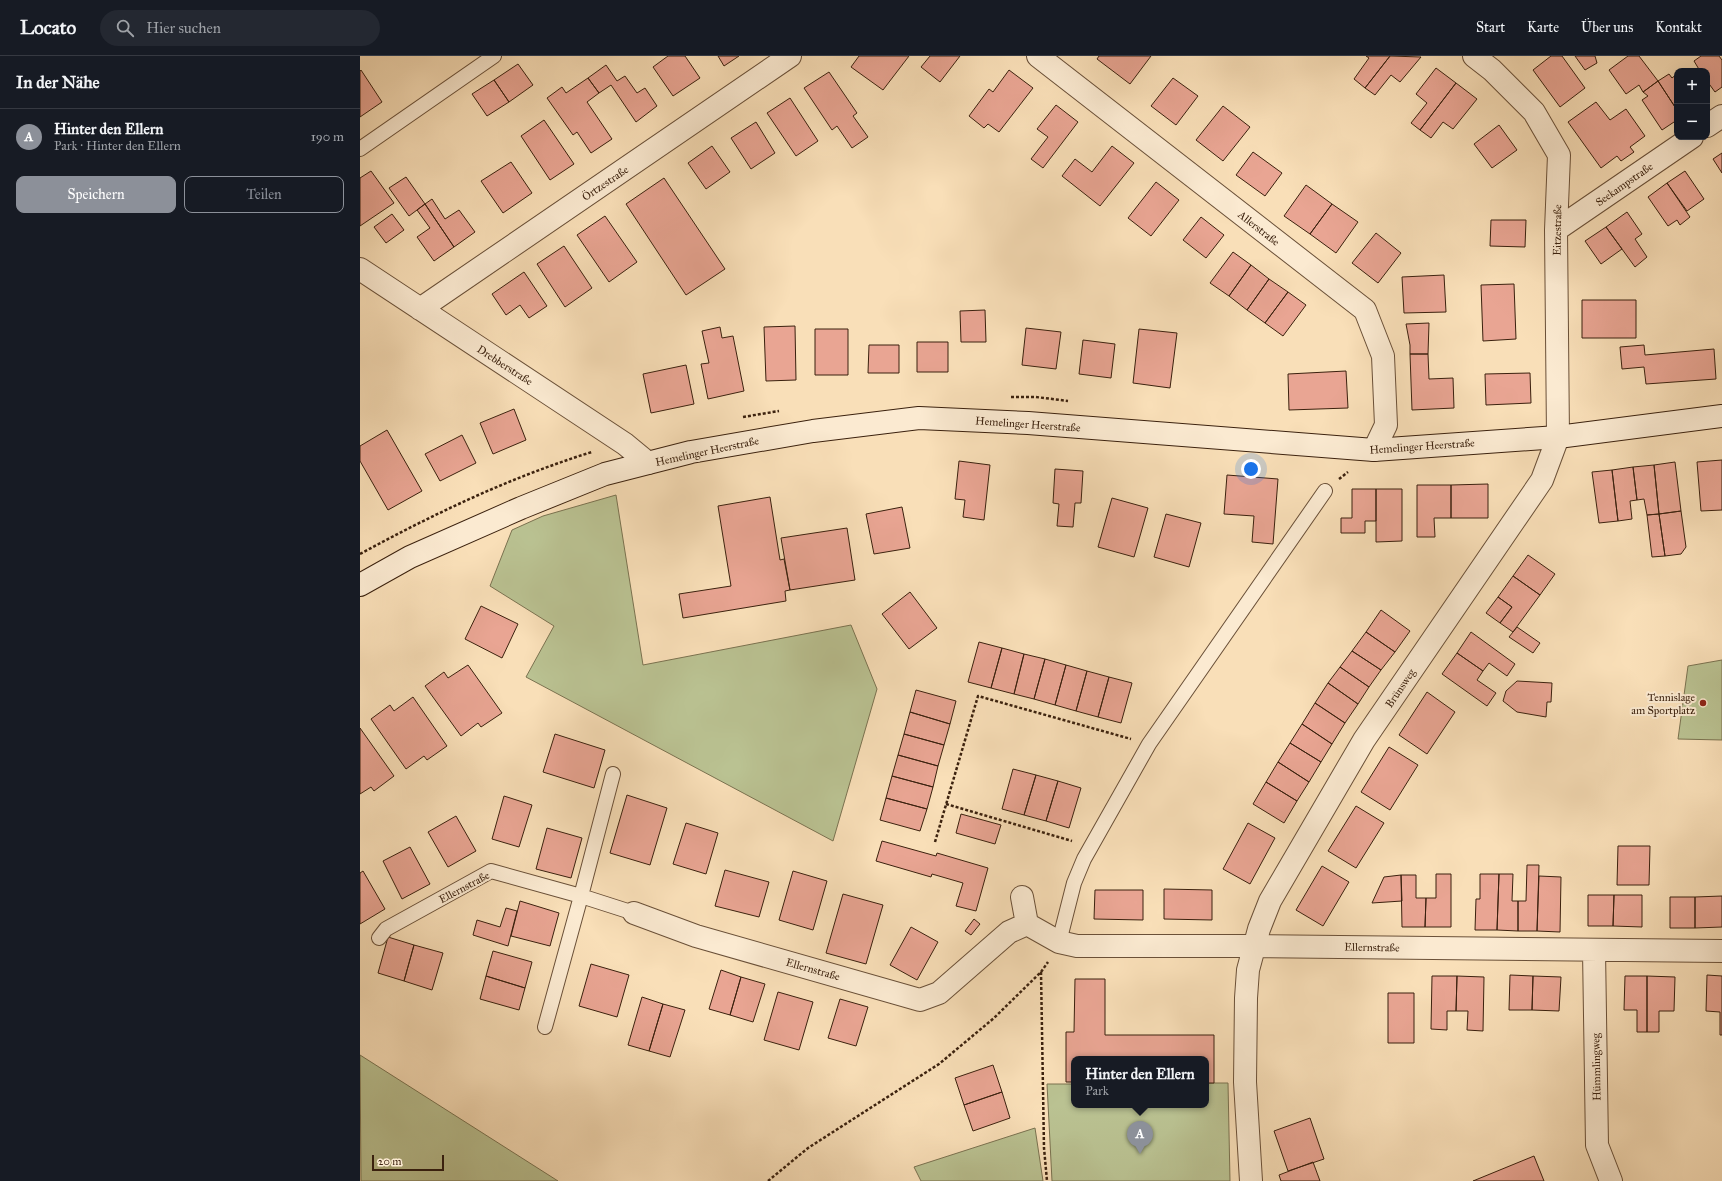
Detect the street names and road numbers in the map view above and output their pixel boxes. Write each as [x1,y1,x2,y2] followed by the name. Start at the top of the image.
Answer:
[1593,160,1656,209] street label: Seekampstraße
[579,162,631,204] street label: Örtzestraße
[1551,204,1564,256] street label: Eitzestraße
[1235,208,1282,249] street label: Allerstraße
[474,343,535,388] street label: Drebberstraße
[975,414,1081,435] street label: Hemelinger Heerstraße
[654,434,760,469] street label: Hemelinger Heerstraße
[1369,436,1476,457] street label: Hemelinger Heerstraße
[1383,666,1419,710] street label: Brünsweg
[437,869,492,906] street label: Ellernstraße
[1344,941,1400,954] street label: Ellernstraße
[784,956,842,983] street label: Ellernstraße
[1589,1032,1604,1101] street label: Hümmlingweg

